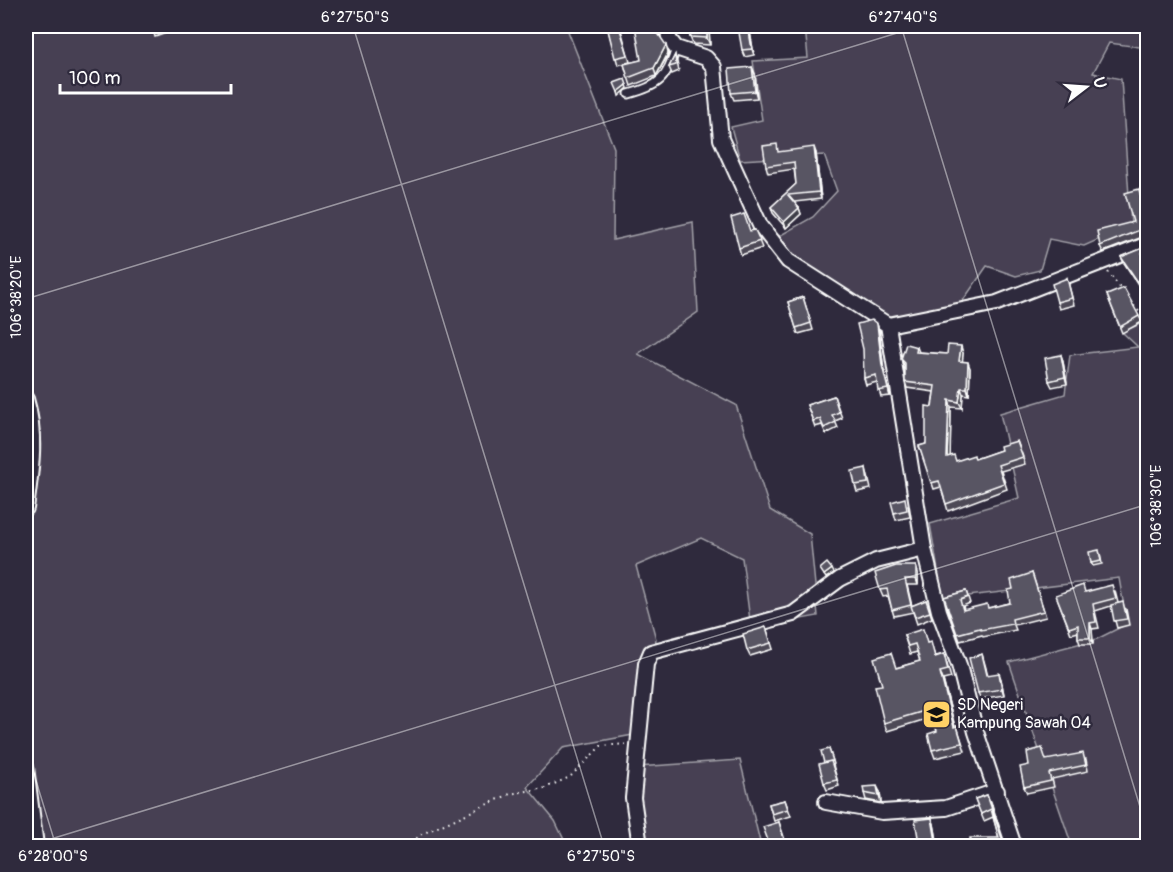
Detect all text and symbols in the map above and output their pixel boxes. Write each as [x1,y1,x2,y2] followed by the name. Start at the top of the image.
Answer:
[321,8,389,27] text: 6°27'50"S
[869,8,937,27] text: 6°27'40"S
[60,57,231,95] scale bar
[1056,57,1116,117] north arrow
[69,67,121,90] text: 100 m
[1088,75,1111,91] text: U
[7,255,26,338] text: 106°38'20"E
[1147,464,1166,547] text: 106°38'30"E
[957,695,1091,733] place label: SD Negeri Kampung Sawah 04
[920,698,952,730] school or university icon: SD Negeri Kampung Sawah 04
[18,847,88,866] text: 6°28'00"S
[567,847,635,866] text: 6°27'50"S

